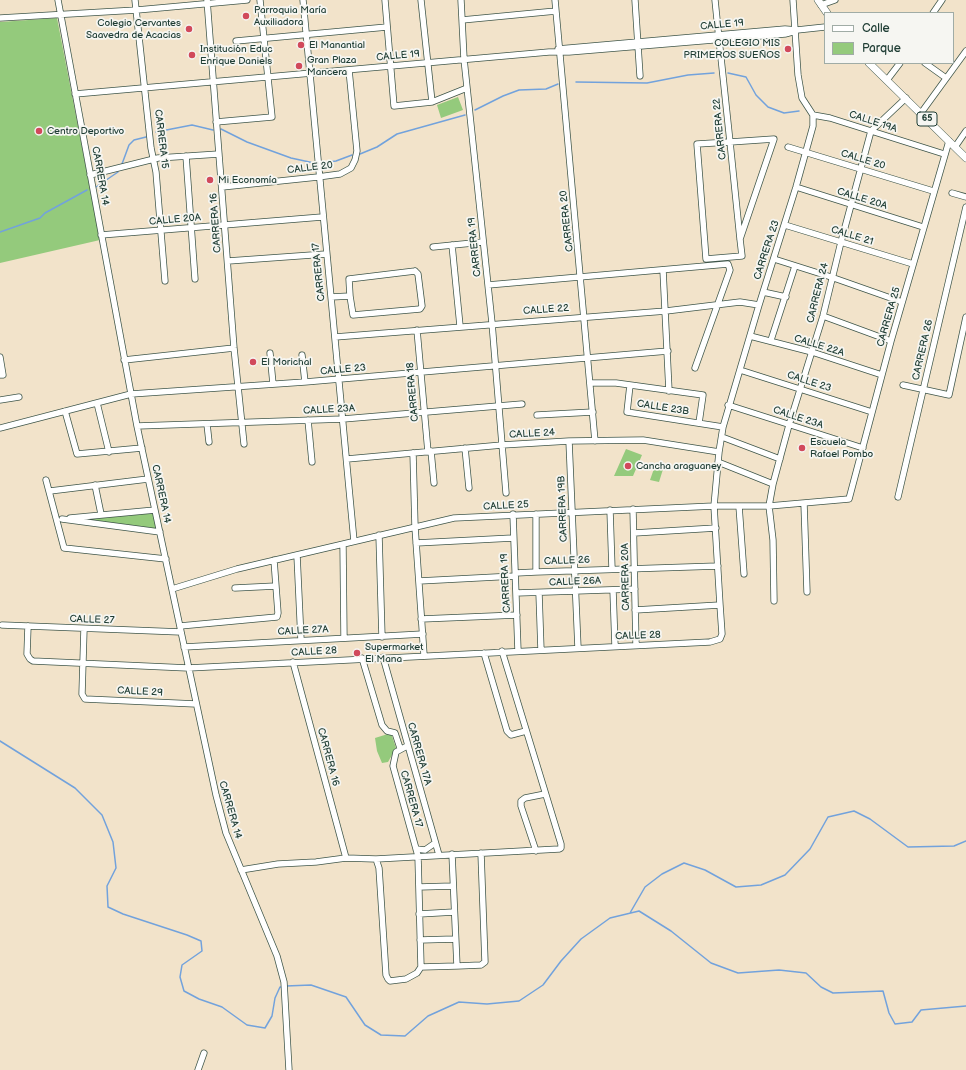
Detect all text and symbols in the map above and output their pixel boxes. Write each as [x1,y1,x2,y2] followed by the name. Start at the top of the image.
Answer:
[254,4,326,28] place label: Parroquia María Auxiliadora
[241,11,251,21] marker: Parroquia María Auxiliadora
[824,12,954,64] legend
[86,17,181,40] place label: Colegio Cervantes Saavedra de Acacias
[700,17,744,33] street label: CALLE 19
[862,21,890,36] text: Calle
[184,24,194,34] marker: Colegio Cervantes Saavedra de Acacias
[684,37,780,60] place label: COLEGIO MIS PRIMEROS SUEÑOS
[309,39,365,51] place label: El Manantial
[296,40,306,50] marker: El Manantial
[862,41,901,56] text: Parque
[200,43,273,66] place label: Institución Educ Enrique Daniels
[783,44,793,54] marker: COLEGIO MIS PRIMEROS SUEÑOS
[376,48,420,64] street label: CALLE 19
[187,50,197,60] marker: Institución Educ Enrique Daniels
[307,54,356,78] place label: Gran Plaza Mancera
[294,61,304,71] marker: Gran Plaza Mancera
[711,98,729,160] street label: CARRERA 22
[151,109,171,169] street label: CARRERA 15
[847,109,899,135] street label: CALLE 19A
[917,112,937,126] road number: 65
[47,125,124,137] place label: Centro Deportivo
[34,126,44,136] marker: Centro Deportivo
[89,145,111,207] street label: CARRERA 14
[839,148,887,172] street label: CALLE 20
[287,159,333,177] street label: CALLE 20
[218,174,277,186] place label: Mi Economía
[205,175,215,185] marker: Mi Economía
[835,186,889,212] street label: CALLE 20A
[558,190,576,252] street label: CARRERA 20
[208,193,224,253] street label: CARRERA 16
[149,212,201,228] street label: CALLE 20A
[466,217,484,277] street label: CARRERA 19
[752,219,782,281] street label: CARRERA 23
[829,224,875,248] street label: CALLE 21
[310,242,328,302] street label: CARRERA 17
[805,262,831,324] street label: CARRERA 24
[875,286,903,348] street label: CARRERA 25
[523,302,569,318] street label: CALLE 22
[910,318,936,382] street label: CARRERA 26
[792,333,846,359] street label: CALLE 22A
[261,356,312,368] place label: El Morichal
[248,357,258,367] marker: El Morichal
[320,362,366,378] street label: CALLE 23
[404,362,422,422] street label: CARRERA 18
[785,369,833,395] street label: CALLE 23
[636,398,690,418] street label: CALLE 23B
[303,403,355,417] street label: CALLE 23A
[771,404,825,432] street label: CALLE 23A
[509,427,555,441] street label: CALLE 24
[810,436,873,460] place label: Escuela Rafael Pombo
[797,443,807,453] marker: Escuela Rafael Pombo
[636,460,721,472] place label: Cancha araguaney
[623,461,633,471] marker: Cancha araguaney
[149,463,173,525] street label: CARRERA 14
[556,476,570,542] street label: CARRERA 19B
[483,499,529,513] street label: CALLE 25
[619,543,633,611] street label: CARRERA 20A
[498,553,514,613] street label: CARRERA 19
[544,554,590,568] street label: CALLE 26
[549,575,601,589] street label: CALLE 26A
[69,613,115,627] street label: CALLE 27
[277,624,329,638] street label: CALLE 27A
[615,629,661,643] street label: CALLE 28
[365,641,423,664] place label: Supermarket El Mana
[291,645,337,659] street label: CALLE 28
[352,648,362,658] marker: Supermarket El Mana
[117,685,163,699] street label: CALLE 29
[404,721,434,787] street label: CARRERA 17A
[314,727,342,787] street label: CARRERA 16
[397,769,425,829] street label: CARRERA 17
[216,780,244,840] street label: CARRERA 14

